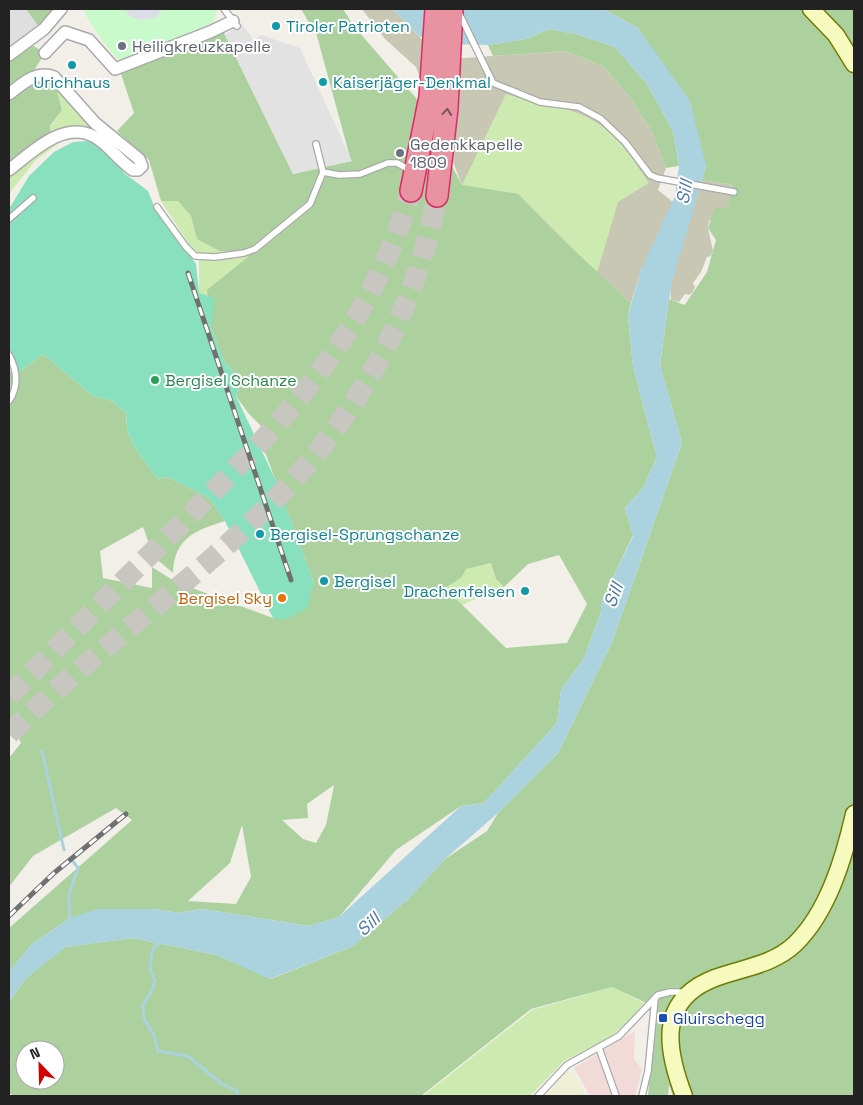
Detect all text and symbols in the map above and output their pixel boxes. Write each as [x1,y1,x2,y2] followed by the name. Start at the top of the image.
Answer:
[286,16,410,37] place label: Tiroler Patrioten
[270,20,282,32] marker: Tiroler Patrioten
[132,36,271,57] place label: Heiligkreuzkapelle
[116,40,128,52] marker: Heiligkreuzkapelle
[66,59,78,71] marker: Urichhaus
[33,72,111,93] place label: Urichhaus
[333,72,491,93] place label: Kaiserjäger-Denkmal
[317,76,329,88] marker: Kaiserjäger-Denkmal
[441,108,452,116] one-way arrow
[410,134,523,173] place label: Gedenkkapelle 1809
[394,147,406,159] marker: Gedenkkapelle 1809
[671,176,698,206] water label: Sill
[165,370,297,391] place label: Bergisel Schanze
[149,374,161,386] marker: Bergisel Schanze
[270,524,459,545] place label: Bergisel-Sprungschanze
[254,528,266,540] marker: Bergisel-Sprungschanze
[334,571,396,592] place label: Bergisel
[318,575,330,587] marker: Bergisel
[598,577,629,610] water label: Sill
[403,581,515,602] place label: Drachenfelsen
[519,585,531,597] marker: Drachenfelsen
[178,588,272,609] place label: Bergisel Sky
[276,592,288,604] marker: Bergisel Sky
[351,906,387,941] water label: Sill
[673,1008,765,1029] place label: Gluirschegg
[657,1012,669,1024] marker: Gluirschegg
[15,1040,65,1090] north arrow
[27,1043,43,1063] text: N

